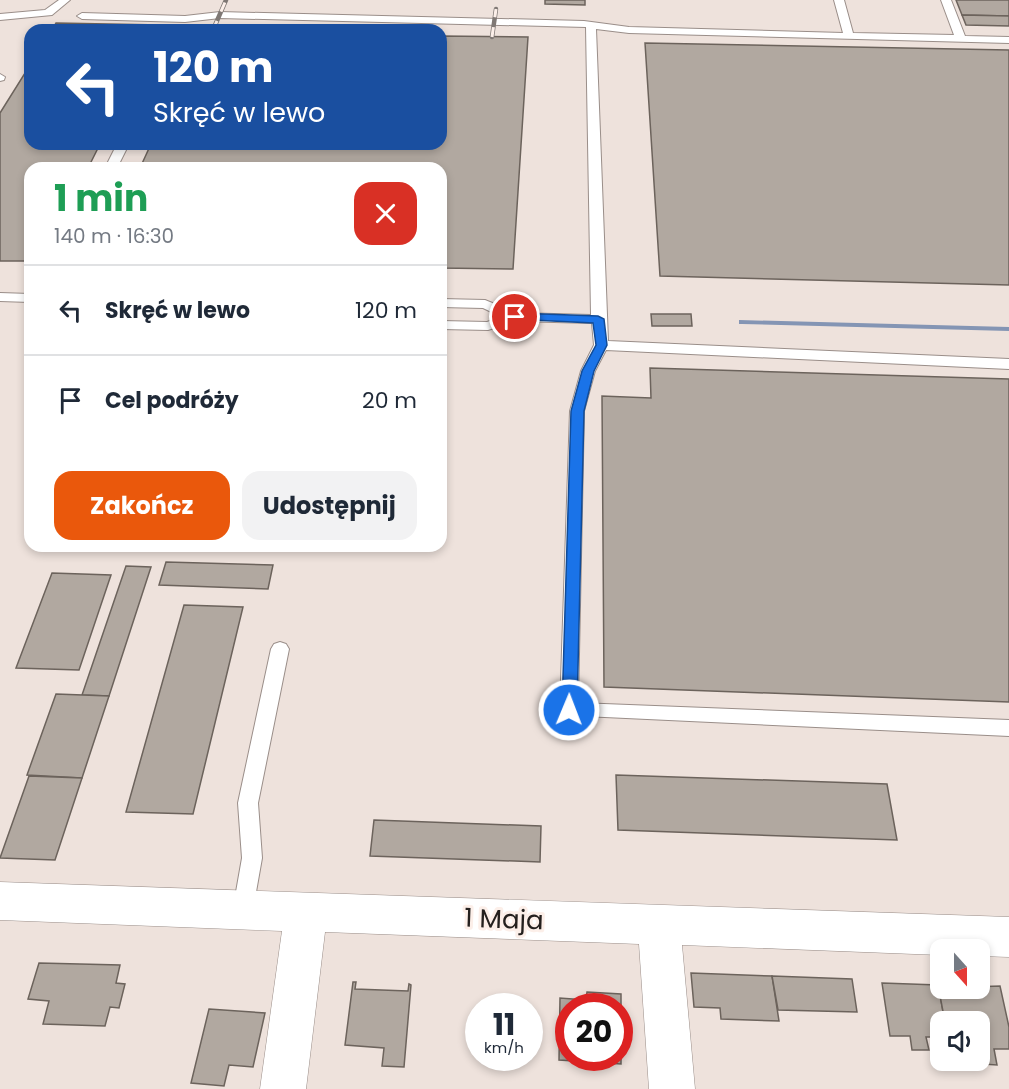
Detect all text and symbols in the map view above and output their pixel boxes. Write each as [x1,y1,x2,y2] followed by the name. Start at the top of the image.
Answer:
[153,38,274,97] text: 120 m
[54,48,132,126] icon: left
[153,94,325,131] text: Skręć w lewo
[54,173,148,224] text: 1 min
[354,182,417,245] button: close
[54,222,174,250] text: 140 m · 16:30
[489,291,540,342] pin
[54,294,87,327] icon: left
[105,295,250,326] text: Skręć w lewo
[355,295,417,326] text: 120 m
[498,300,531,333] icon: arrive
[54,384,87,417] icon: arrive
[105,385,239,416] text: Cel podróży
[362,385,417,416] text: 20 m
[54,471,230,540] button: Zakończ
[242,471,417,540] button: Udostępnij
[537,678,601,742] position arrow
[464,900,544,938] street label: 1 Maja
[930,939,990,999] north arrow
[930,939,990,1071] map controls
[555,993,633,1071] speed limit sign: 20
[493,1003,515,1046] text: 11
[930,1011,990,1071] button: sound
[484,1037,524,1058] text: km/h

